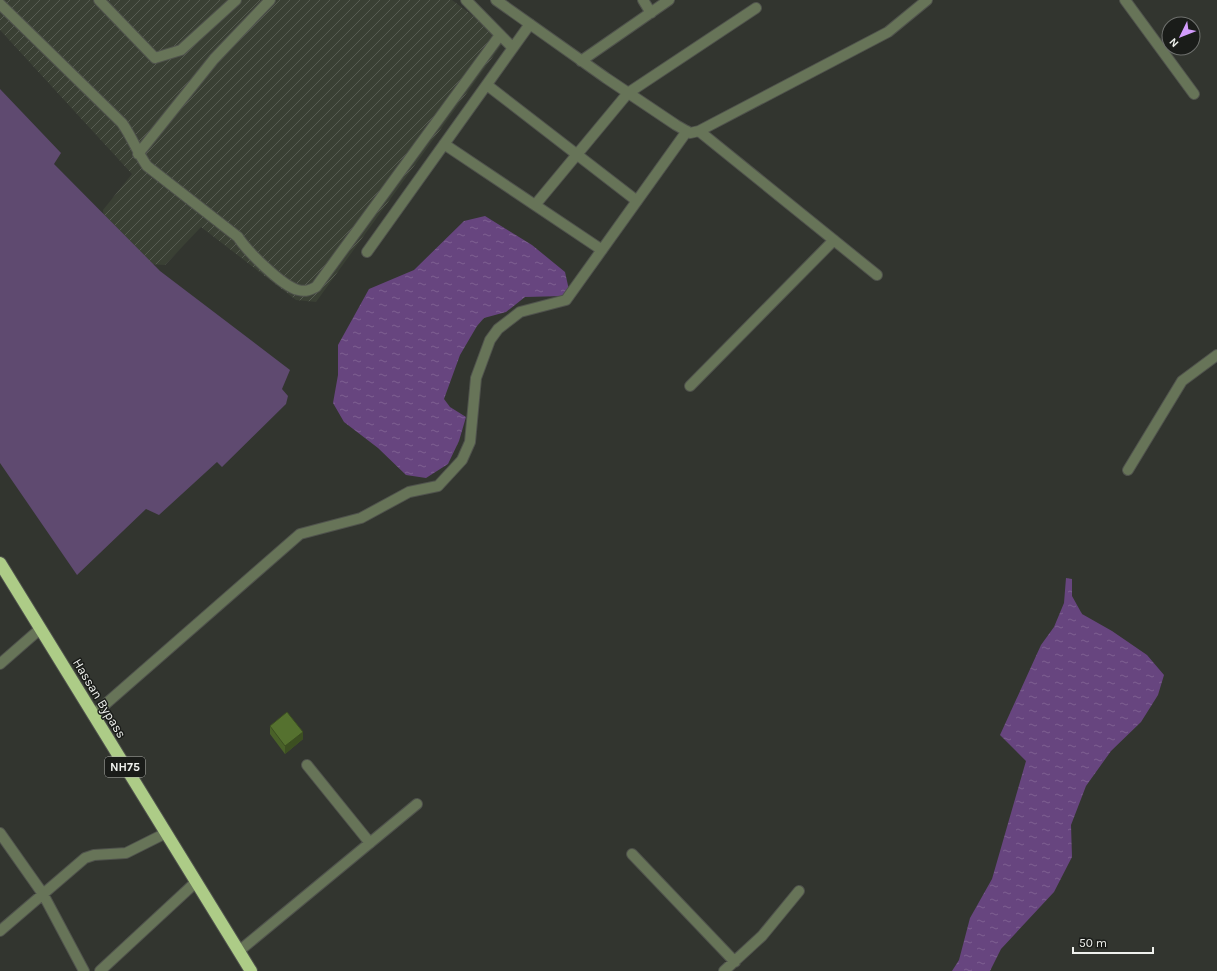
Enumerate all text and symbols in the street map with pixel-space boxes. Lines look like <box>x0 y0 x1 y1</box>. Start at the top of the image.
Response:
north arrow <box>1161 16 1201 56</box>
text: N <box>1167 35 1181 50</box>
street label: Hassan Bypass <box>70 656 129 741</box>
road number: NH75 <box>105 757 145 777</box>
scale bar <box>1073 929 1153 955</box>
text: 50 m <box>1079 936 1107 950</box>

